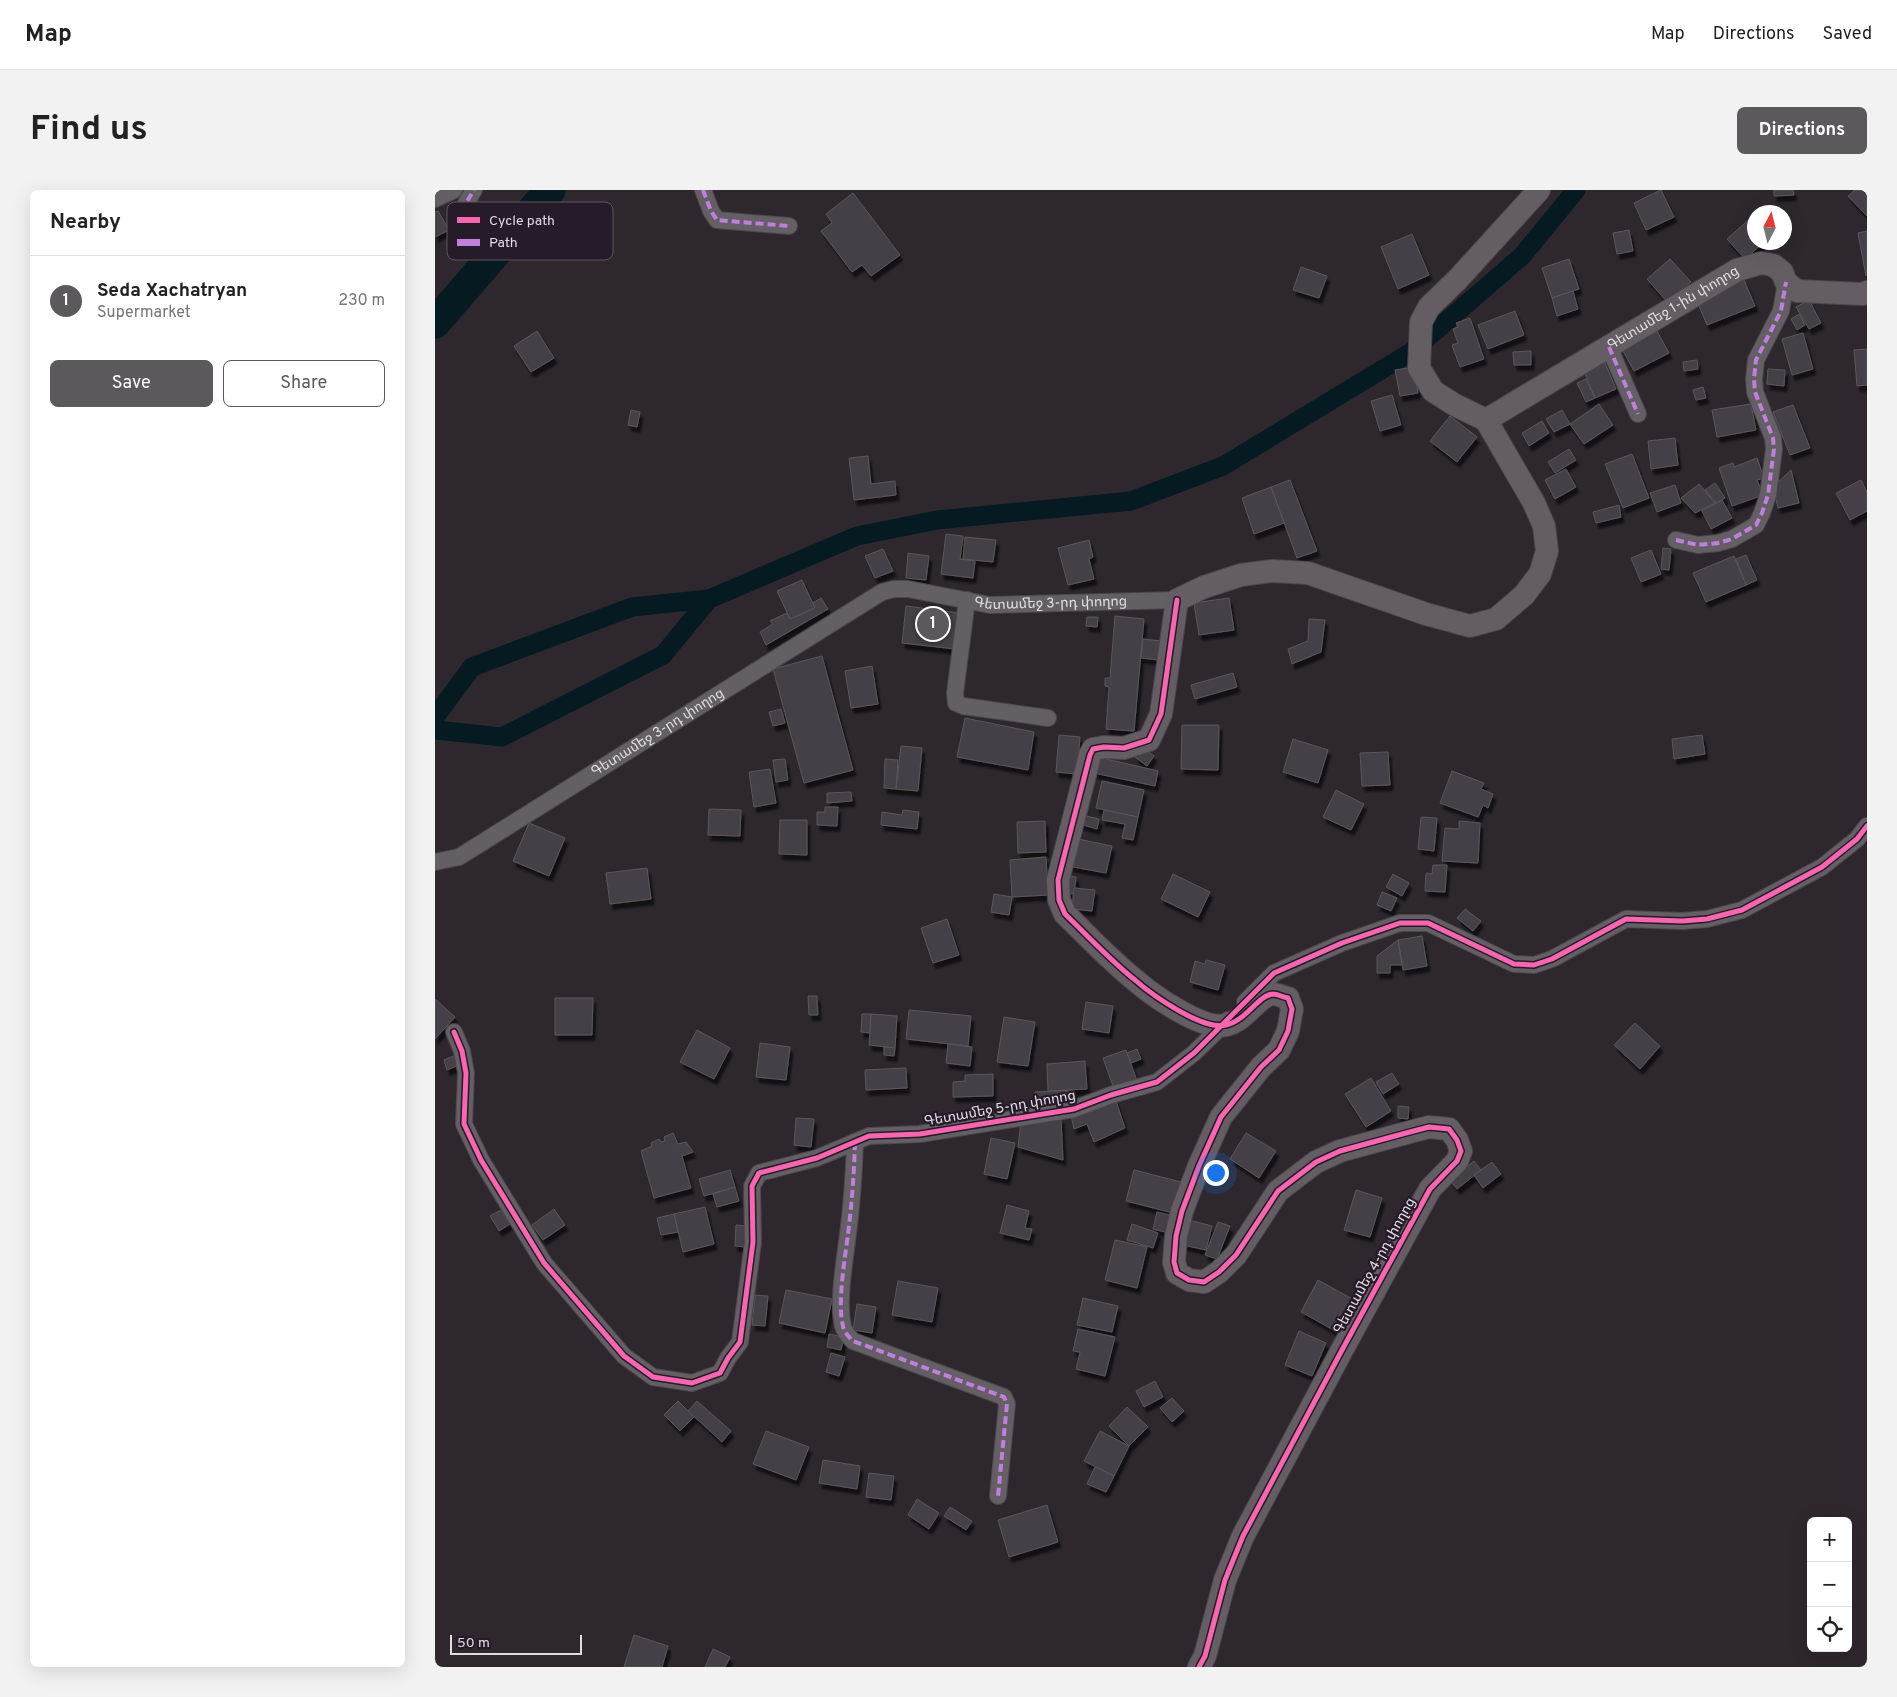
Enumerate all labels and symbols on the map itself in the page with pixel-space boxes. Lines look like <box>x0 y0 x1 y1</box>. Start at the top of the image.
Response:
legend <box>447 202 613 260</box>
north arrow <box>1747 205 1792 250</box>
text: Cycle path <box>489 213 555 230</box>
text: Path <box>489 235 518 252</box>
street label: Գետամեջ 1-ին փողոց <box>1604 262 1742 354</box>
street label: Գետամեջ 3-րդ փողոց <box>972 593 1127 614</box>
pin: 1 <box>917 605 949 643</box>
street label: Գետամեջ 3-րդ փողոց <box>588 685 727 780</box>
street label: Գետամեջ 5-րդ փողոց <box>923 1087 1077 1131</box>
your location <box>1203 1160 1229 1186</box>
street label: Գետամեջ 4-րդ փողոց <box>1330 1195 1420 1337</box>
scale bar <box>450 1632 583 1655</box>

